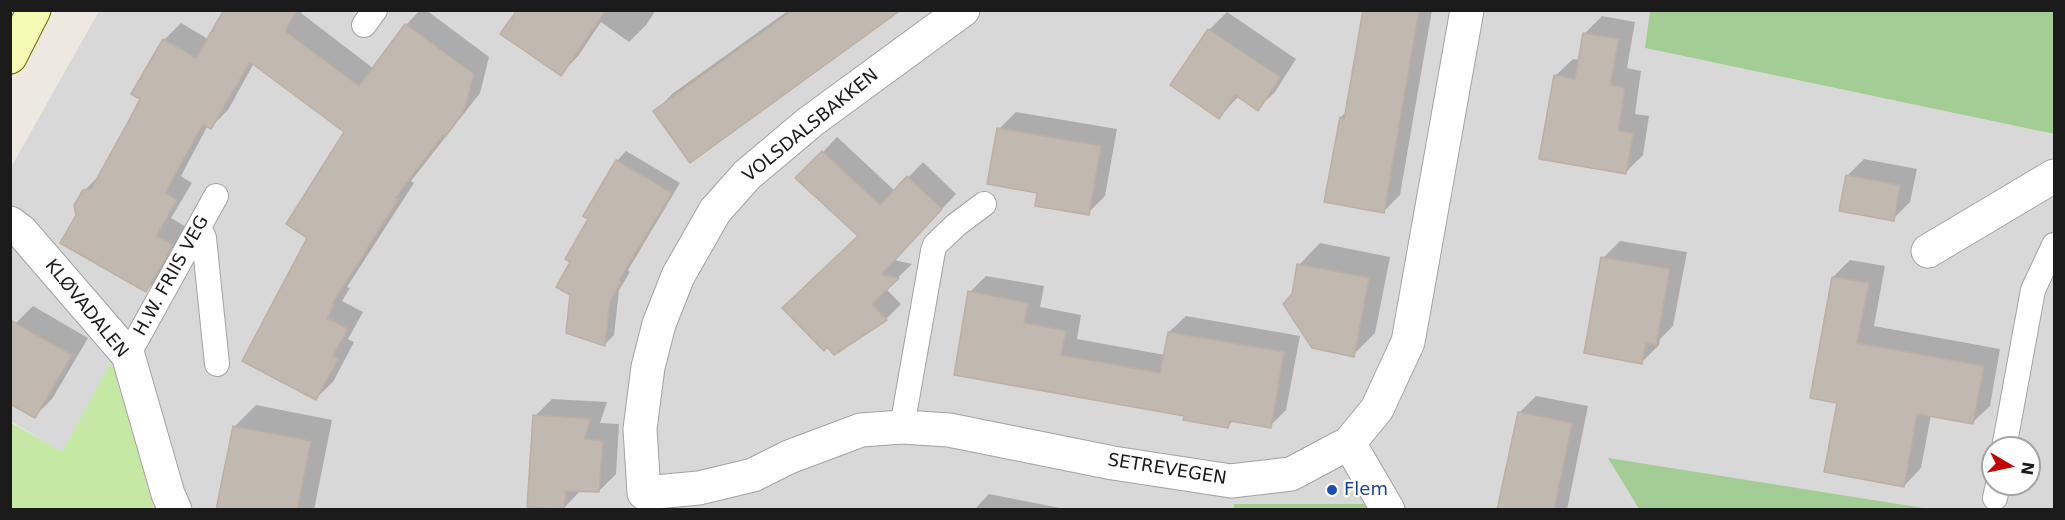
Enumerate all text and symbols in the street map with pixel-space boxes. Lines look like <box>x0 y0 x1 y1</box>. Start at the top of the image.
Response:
street label: VOLSDALSBAKKEN <box>739 65 883 187</box>
street label: H.W. FRIIS VEG <box>130 212 214 340</box>
street label: KLØVADALEN <box>40 255 132 363</box>
north arrow <box>1981 436 2041 496</box>
street label: SETREVEGEN <box>1106 450 1228 490</box>
text: N <box>2017 460 2038 477</box>
place label: Flem <box>1344 479 1388 501</box>
marker: Flem <box>1325 483 1339 497</box>

